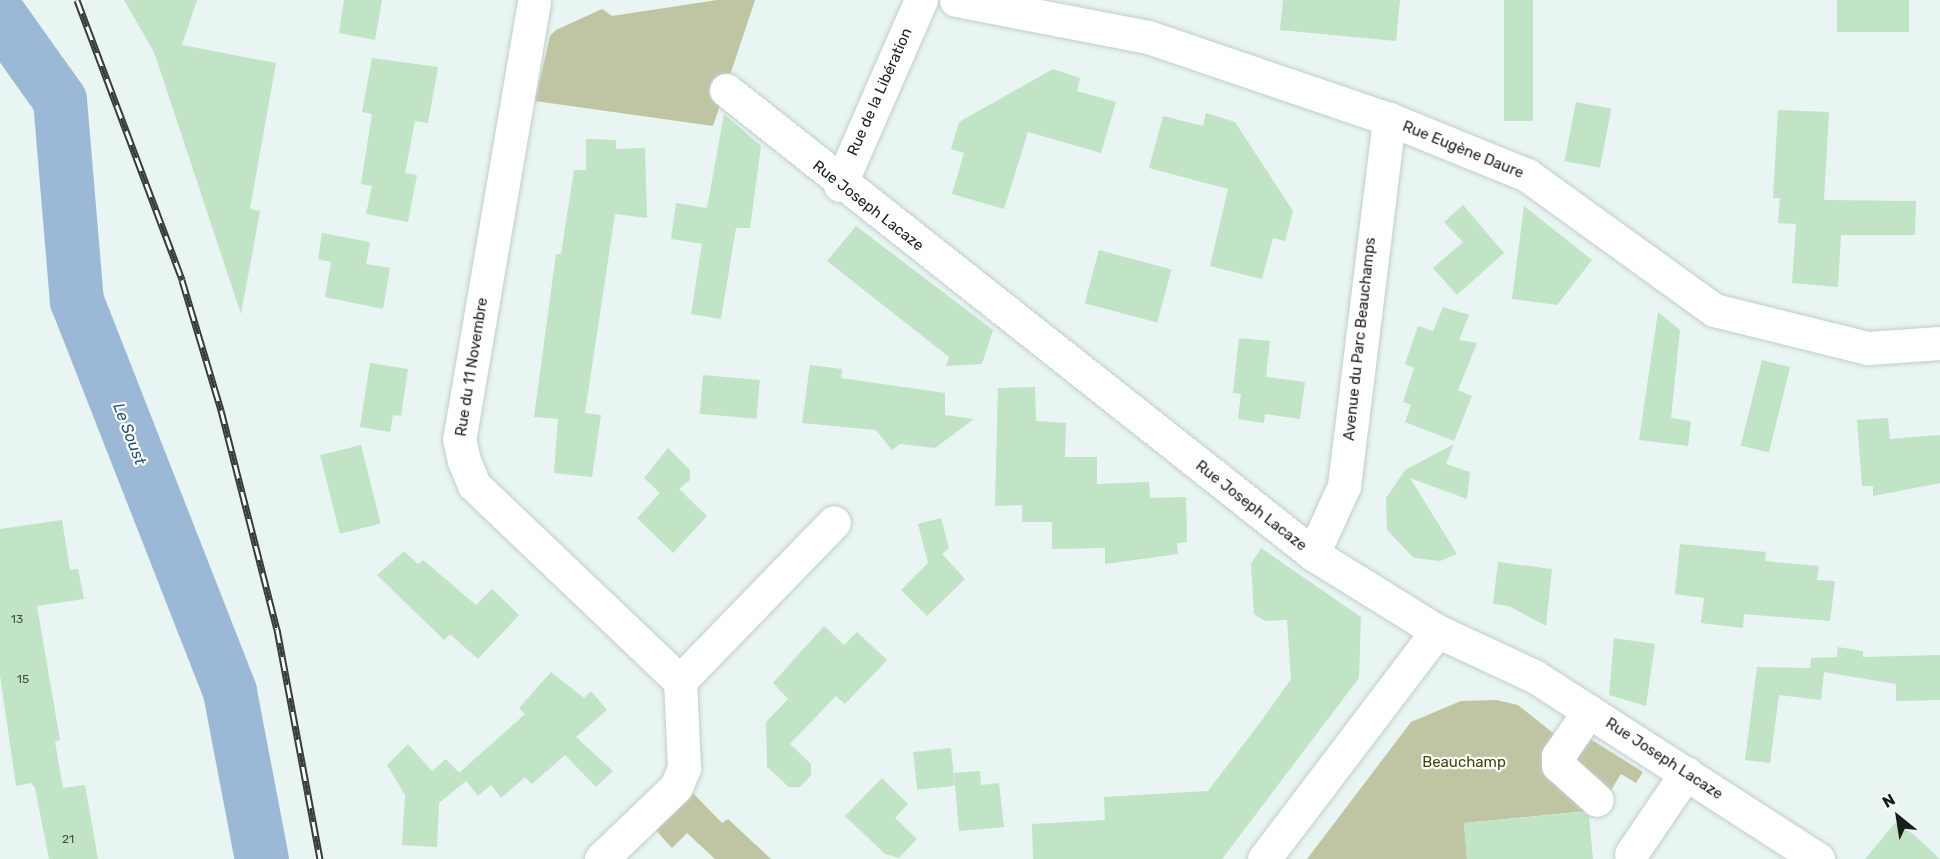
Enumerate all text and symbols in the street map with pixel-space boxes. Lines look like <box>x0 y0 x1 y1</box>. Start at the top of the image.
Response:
street label: Rue de la Libération <box>844 25 916 159</box>
street label: Rue Eugène Daure <box>1400 117 1526 183</box>
street label: Rue Joseph Lacaze <box>809 157 927 255</box>
street label: Avenue du Parc Beauchamps <box>1340 236 1380 442</box>
street label: Rue du 11 Novembre <box>452 296 492 438</box>
water label: Le Soust <box>108 400 150 468</box>
street label: Rue Joseph Lacaze <box>1192 457 1310 555</box>
house number: 13 <box>11 613 23 627</box>
house number: 15 <box>17 673 29 687</box>
street label: Rue Joseph Lacaze <box>1602 714 1726 804</box>
park label: Beauchamp <box>1422 754 1506 772</box>
north arrow <box>1868 787 1928 847</box>
text: N <box>1879 790 1898 812</box>
house number: 21 <box>62 833 74 847</box>

